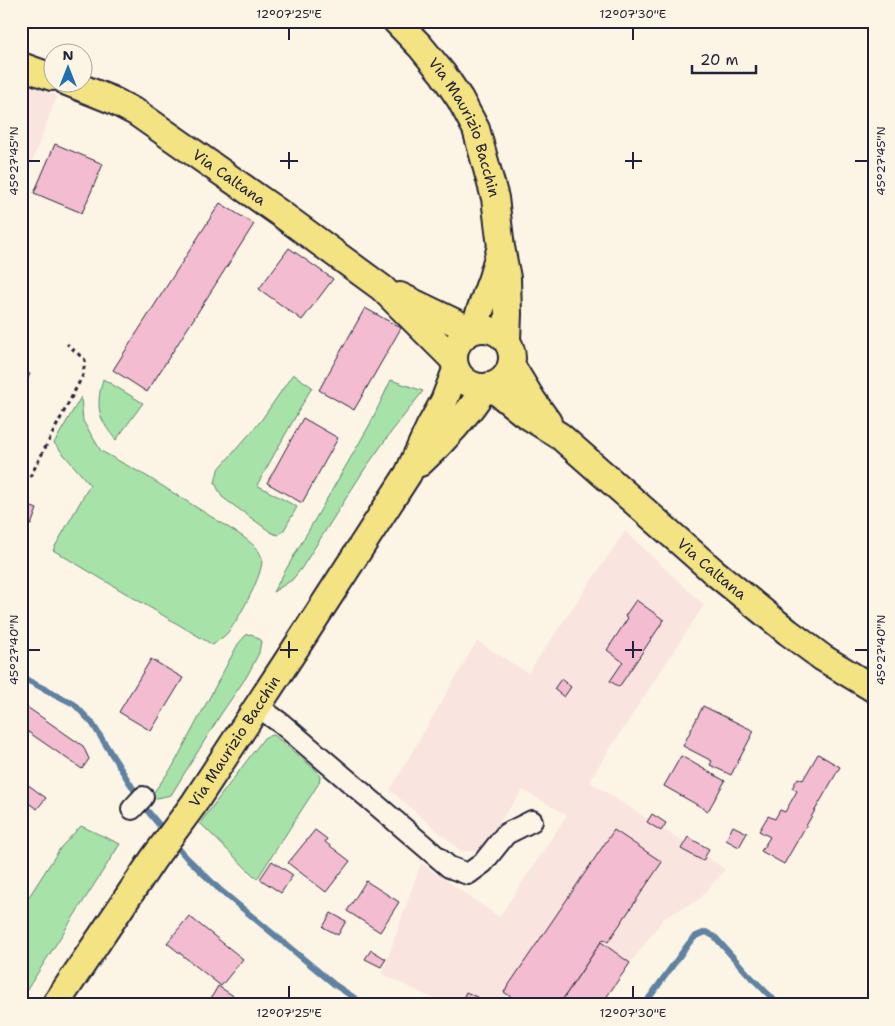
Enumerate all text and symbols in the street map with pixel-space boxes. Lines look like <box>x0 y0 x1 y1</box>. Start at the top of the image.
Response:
text: 12°07'25"E <box>256 6 322 22</box>
text: 12°07'30"E <box>600 6 666 22</box>
north arrow <box>42 42 92 92</box>
scale bar <box>692 42 756 74</box>
text: N <box>62 46 74 64</box>
text: 20 m <box>700 50 739 70</box>
street label: Via Maurizio Bacchin <box>424 53 504 199</box>
text: 45°27'45"N <box>6 126 22 196</box>
text: 45°27'45"N <box>873 126 889 196</box>
street label: Via Caltana <box>188 145 270 211</box>
street label: Via Caltana <box>673 534 751 605</box>
text: 45°27'40"N <box>6 615 22 685</box>
text: 45°27'40"N <box>873 615 889 685</box>
street label: Via Maurizio Bacchin <box>184 672 285 811</box>
text: 12°07'25"E <box>256 1005 322 1021</box>
text: 12°07'30"E <box>600 1005 666 1021</box>

